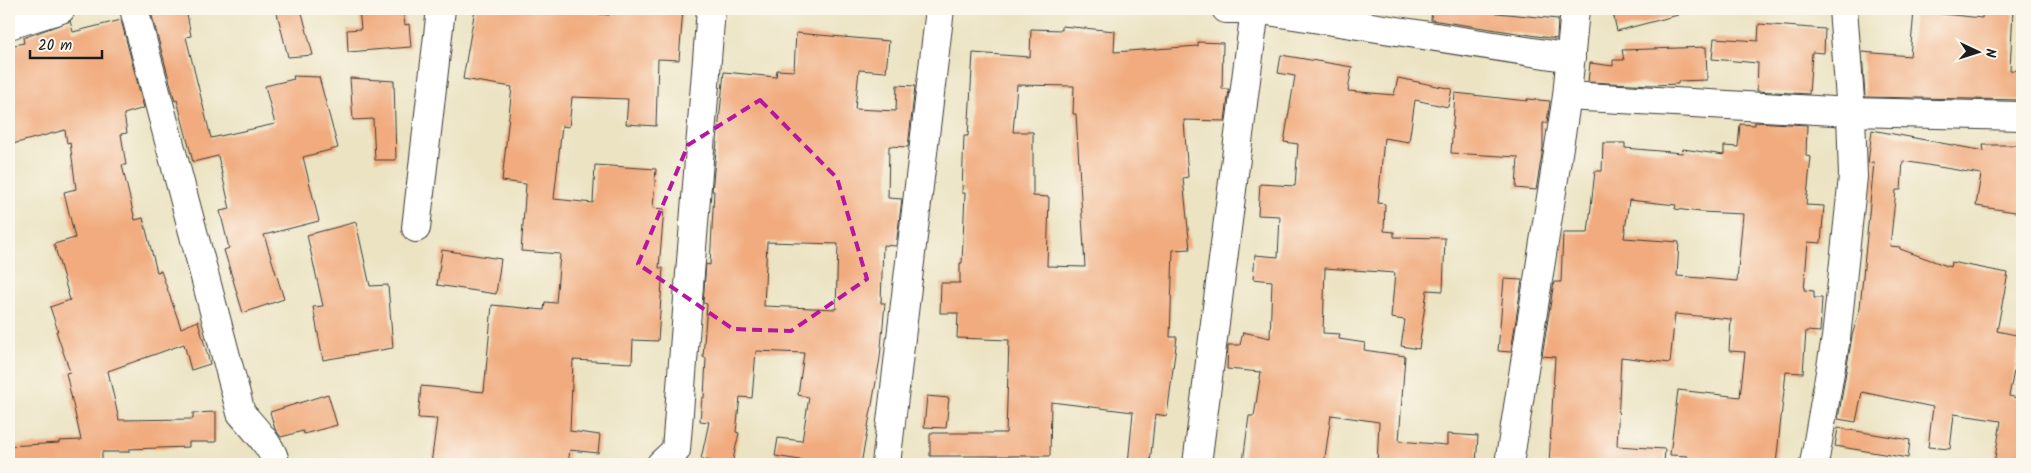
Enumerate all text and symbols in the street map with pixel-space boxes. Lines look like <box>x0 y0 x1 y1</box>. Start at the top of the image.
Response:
scale bar <box>30 28 102 60</box>
north arrow <box>1954 28 2004 78</box>
text: 20 m <box>38 34 72 58</box>
text: N <box>1979 48 2001 58</box>

